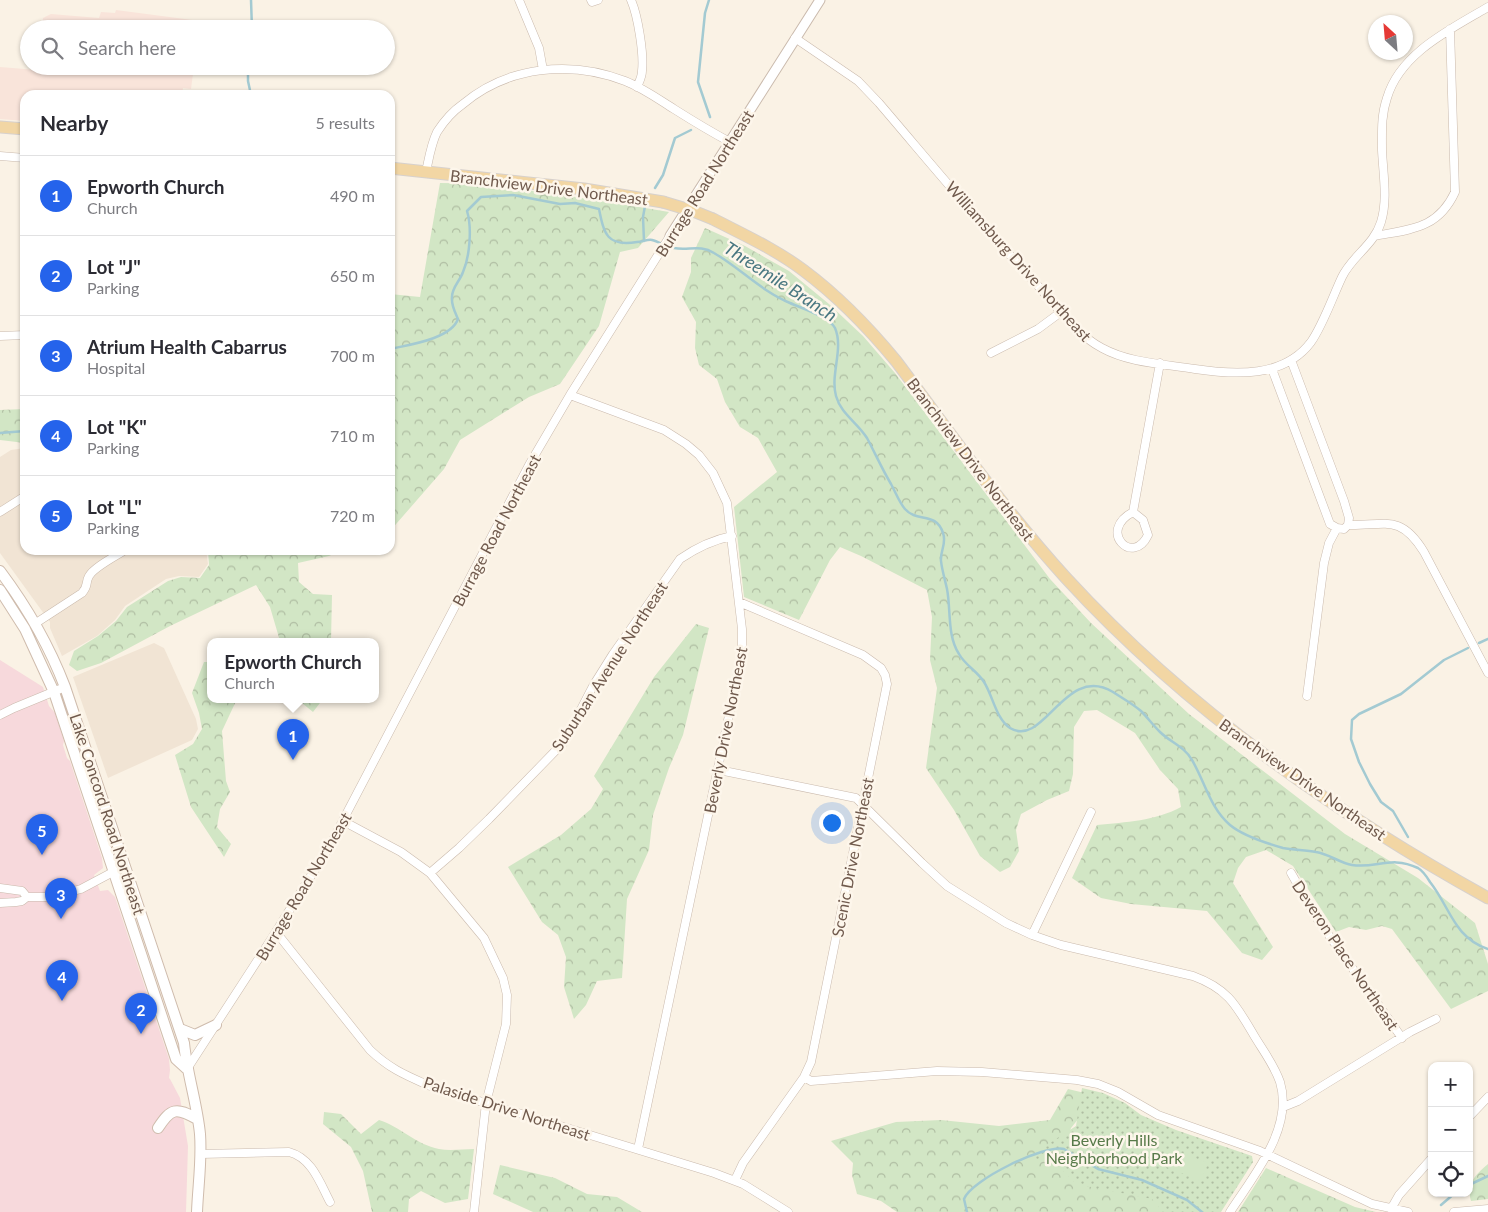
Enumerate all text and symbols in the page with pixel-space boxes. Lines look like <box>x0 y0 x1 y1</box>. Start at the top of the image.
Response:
north arrow <box>1368 15 1413 60</box>
search box <box>20 20 395 75</box>
icon: search <box>38 34 66 62</box>
text: Search here <box>78 36 176 59</box>
street label: Burrage Road Northeast <box>651 106 757 260</box>
text: Nearby <box>40 110 108 135</box>
text: 5 results <box>315 113 375 132</box>
street label: Branchview Drive Northeast <box>449 165 649 209</box>
text: Epworth Church <box>87 175 225 198</box>
street label: Williamsburg Drive Northeast <box>942 177 1096 345</box>
text: 1 <box>51 186 61 205</box>
text: 490 m <box>330 186 375 205</box>
text: Church <box>87 198 138 217</box>
water label: Threemile Branch <box>720 236 842 326</box>
text: Lot "J" <box>87 255 141 278</box>
text: 2 <box>51 266 61 285</box>
text: 650 m <box>330 266 375 285</box>
text: Parking <box>87 278 139 297</box>
text: Atrium Health Cabarrus <box>87 335 287 358</box>
text: 3 <box>51 346 61 365</box>
text: 700 m <box>330 346 375 365</box>
text: Hospital <box>87 358 145 377</box>
street label: Branchview Drive Northeast <box>904 374 1039 544</box>
text: Lot "K" <box>87 415 147 438</box>
text: 4 <box>51 426 61 445</box>
text: 710 m <box>330 426 375 445</box>
text: Parking <box>87 438 139 457</box>
street label: Burrage Road Northeast <box>448 450 544 609</box>
text: Lot "L" <box>87 495 142 518</box>
text: 5 <box>51 506 61 525</box>
text: 720 m <box>330 506 375 525</box>
text: Parking <box>87 518 139 537</box>
street label: Suburban Avenue Northeast <box>547 577 671 754</box>
popup <box>207 638 379 703</box>
street label: Beverly Drive Northeast <box>700 645 751 815</box>
text: Epworth Church <box>224 650 362 673</box>
text: Church <box>224 673 275 692</box>
street label: Lake Concord Road Northeast <box>66 711 150 917</box>
street label: Branchview Drive Northeast <box>1216 714 1390 844</box>
pin: 1 <box>277 719 309 760</box>
street label: Scenic Drive Northeast <box>827 775 877 938</box>
street label: Burrage Road Northeast <box>251 808 355 964</box>
your location <box>819 810 845 836</box>
pin: 5 <box>26 814 58 855</box>
street label: Deveron Place Northeast <box>1289 877 1403 1034</box>
pin: 3 <box>45 878 77 919</box>
pin: 4 <box>46 960 78 1001</box>
pin: 2 <box>125 993 157 1034</box>
map controls <box>1428 1062 1473 1197</box>
button: + <box>1428 1062 1473 1107</box>
street label: Palaside Drive Northeast <box>421 1072 593 1144</box>
button: − <box>1428 1107 1473 1152</box>
park label: Beverly Hills Neighborhood Park <box>1046 1130 1183 1167</box>
button: locate <box>1428 1152 1473 1197</box>

